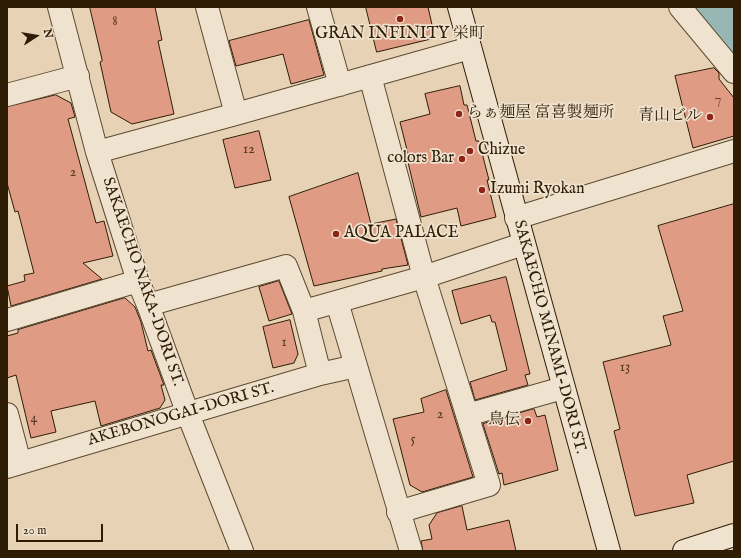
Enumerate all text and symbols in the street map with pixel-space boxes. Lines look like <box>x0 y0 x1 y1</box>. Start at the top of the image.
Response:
house number: 8 <box>112 14 118 30</box>
marker: GRAN INFINITY 栄町 <box>395 14 405 24</box>
north arrow <box>16 16 56 56</box>
place label: GRAN INFINITY 栄町 <box>315 25 485 45</box>
text: N <box>40 27 56 40</box>
house number: 7 <box>715 92 721 108</box>
place label: らぁ麺屋 富喜製麺所 <box>467 104 614 124</box>
place label: 青山ビル <box>638 107 702 127</box>
marker: らぁ麺屋 富喜製麺所 <box>454 109 464 119</box>
marker: 青山ビル <box>705 112 715 122</box>
place label: Chizue <box>478 141 525 161</box>
house number: 12 <box>243 142 255 158</box>
marker: Chizue <box>465 146 475 156</box>
place label: colors Bar <box>387 149 454 169</box>
marker: colors Bar <box>457 154 467 164</box>
house number: 2 <box>70 165 76 181</box>
street label: SAKAECHO NAKA-DORI ST. <box>97 175 187 389</box>
place label: Izumi Ryokan <box>490 180 584 200</box>
marker: Izumi Ryokan <box>477 185 487 195</box>
street label: SAKAECHO MINAMI-DORI ST. <box>509 218 589 456</box>
place label: AQUA PALACE <box>344 224 459 244</box>
marker: AQUA PALACE <box>331 229 341 239</box>
house number: 1 <box>281 335 287 351</box>
house number: 13 <box>620 360 630 376</box>
street label: AKEBONOGAI-DORI ST. <box>86 379 276 451</box>
house number: 2 <box>437 407 443 423</box>
house number: 4 <box>31 411 37 427</box>
place label: 鳥伝 <box>488 411 520 431</box>
marker: 鳥伝 <box>523 416 533 426</box>
house number: 5 <box>410 432 416 448</box>
scale bar <box>18 516 105 542</box>
text: 20 m <box>23 523 46 538</box>

